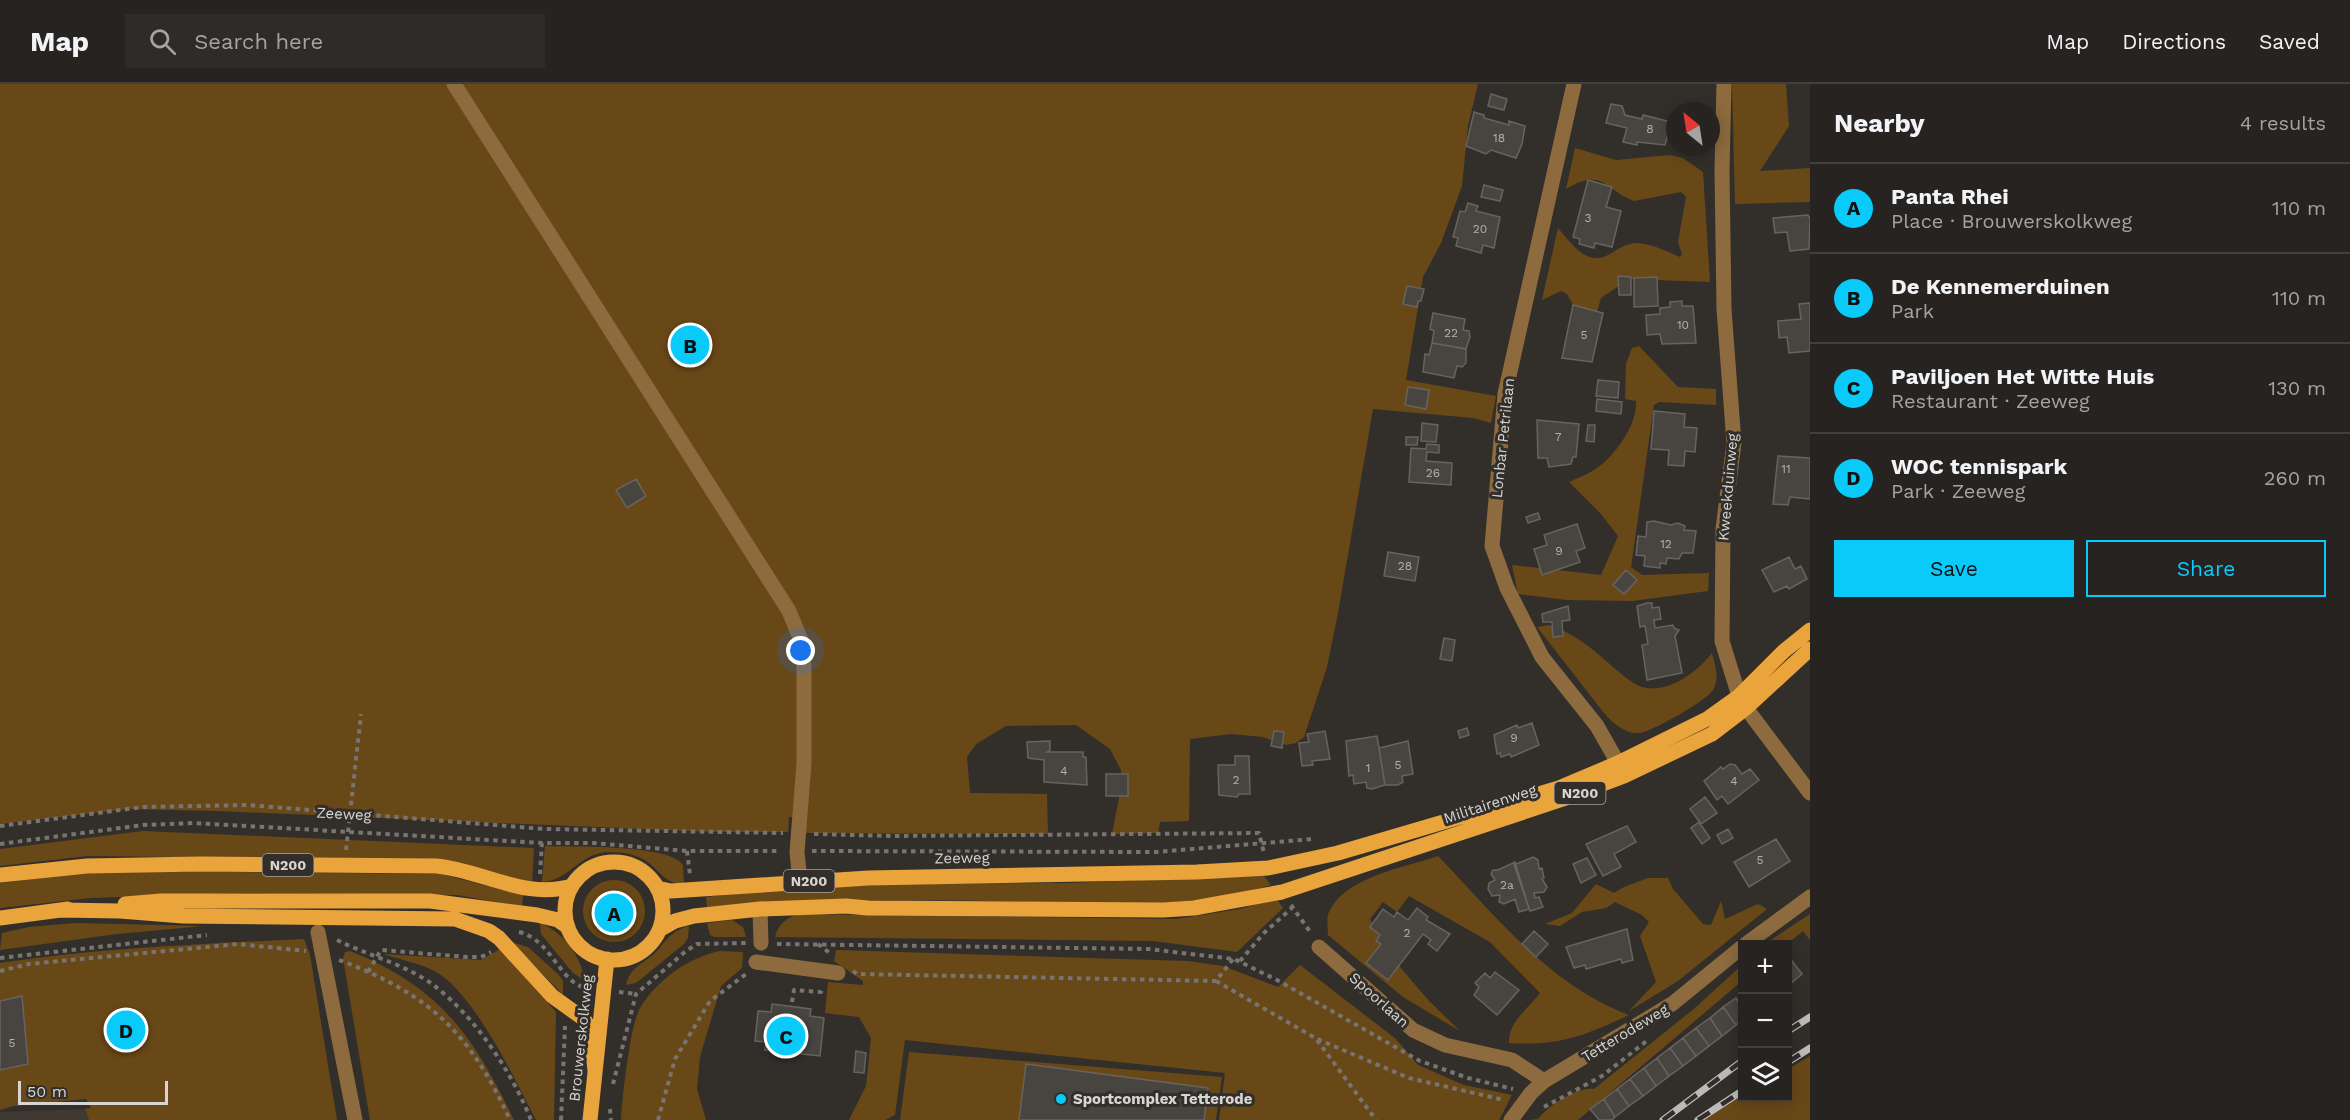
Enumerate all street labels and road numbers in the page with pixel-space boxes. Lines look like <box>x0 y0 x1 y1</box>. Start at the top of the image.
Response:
street label: Lonbar Petrilaan <box>1488 377 1518 499</box>
street label: Kweekduinweg <box>1714 432 1742 542</box>
street label: Militairenweg <box>1441 780 1539 828</box>
road number: N200 <box>1554 782 1606 804</box>
street label: Zeeweg <box>316 804 372 824</box>
street label: Zeeweg <box>934 849 990 867</box>
road number: N200 <box>262 854 314 876</box>
road number: N200 <box>784 870 834 892</box>
street label: Spoorlaan <box>1346 969 1412 1031</box>
street label: Brouwerskolkweg <box>565 973 597 1103</box>
street label: Tetterodeweg <box>1578 1000 1672 1066</box>

